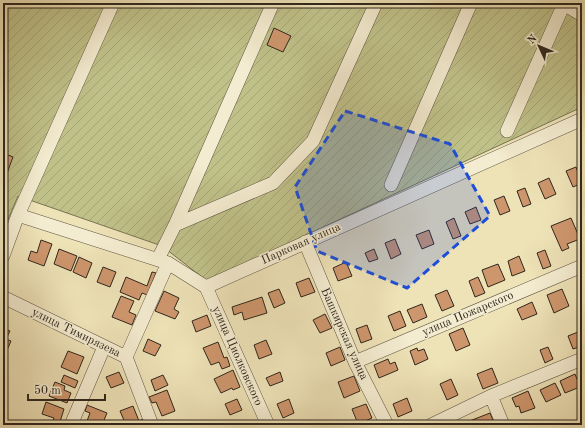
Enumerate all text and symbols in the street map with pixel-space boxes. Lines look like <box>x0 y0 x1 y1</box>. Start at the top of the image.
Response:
north arrow <box>519 26 559 66</box>
text: N <box>526 33 540 47</box>
street label: Парковая улица <box>259 221 343 267</box>
street label: Башкирская улица <box>318 286 370 382</box>
street label: улица Пожарского <box>421 289 515 339</box>
street label: улица Циолковского <box>210 304 264 408</box>
street label: улица Тимирязева <box>30 306 122 360</box>
scale bar <box>28 376 105 402</box>
text: 50 m <box>34 384 61 397</box>

